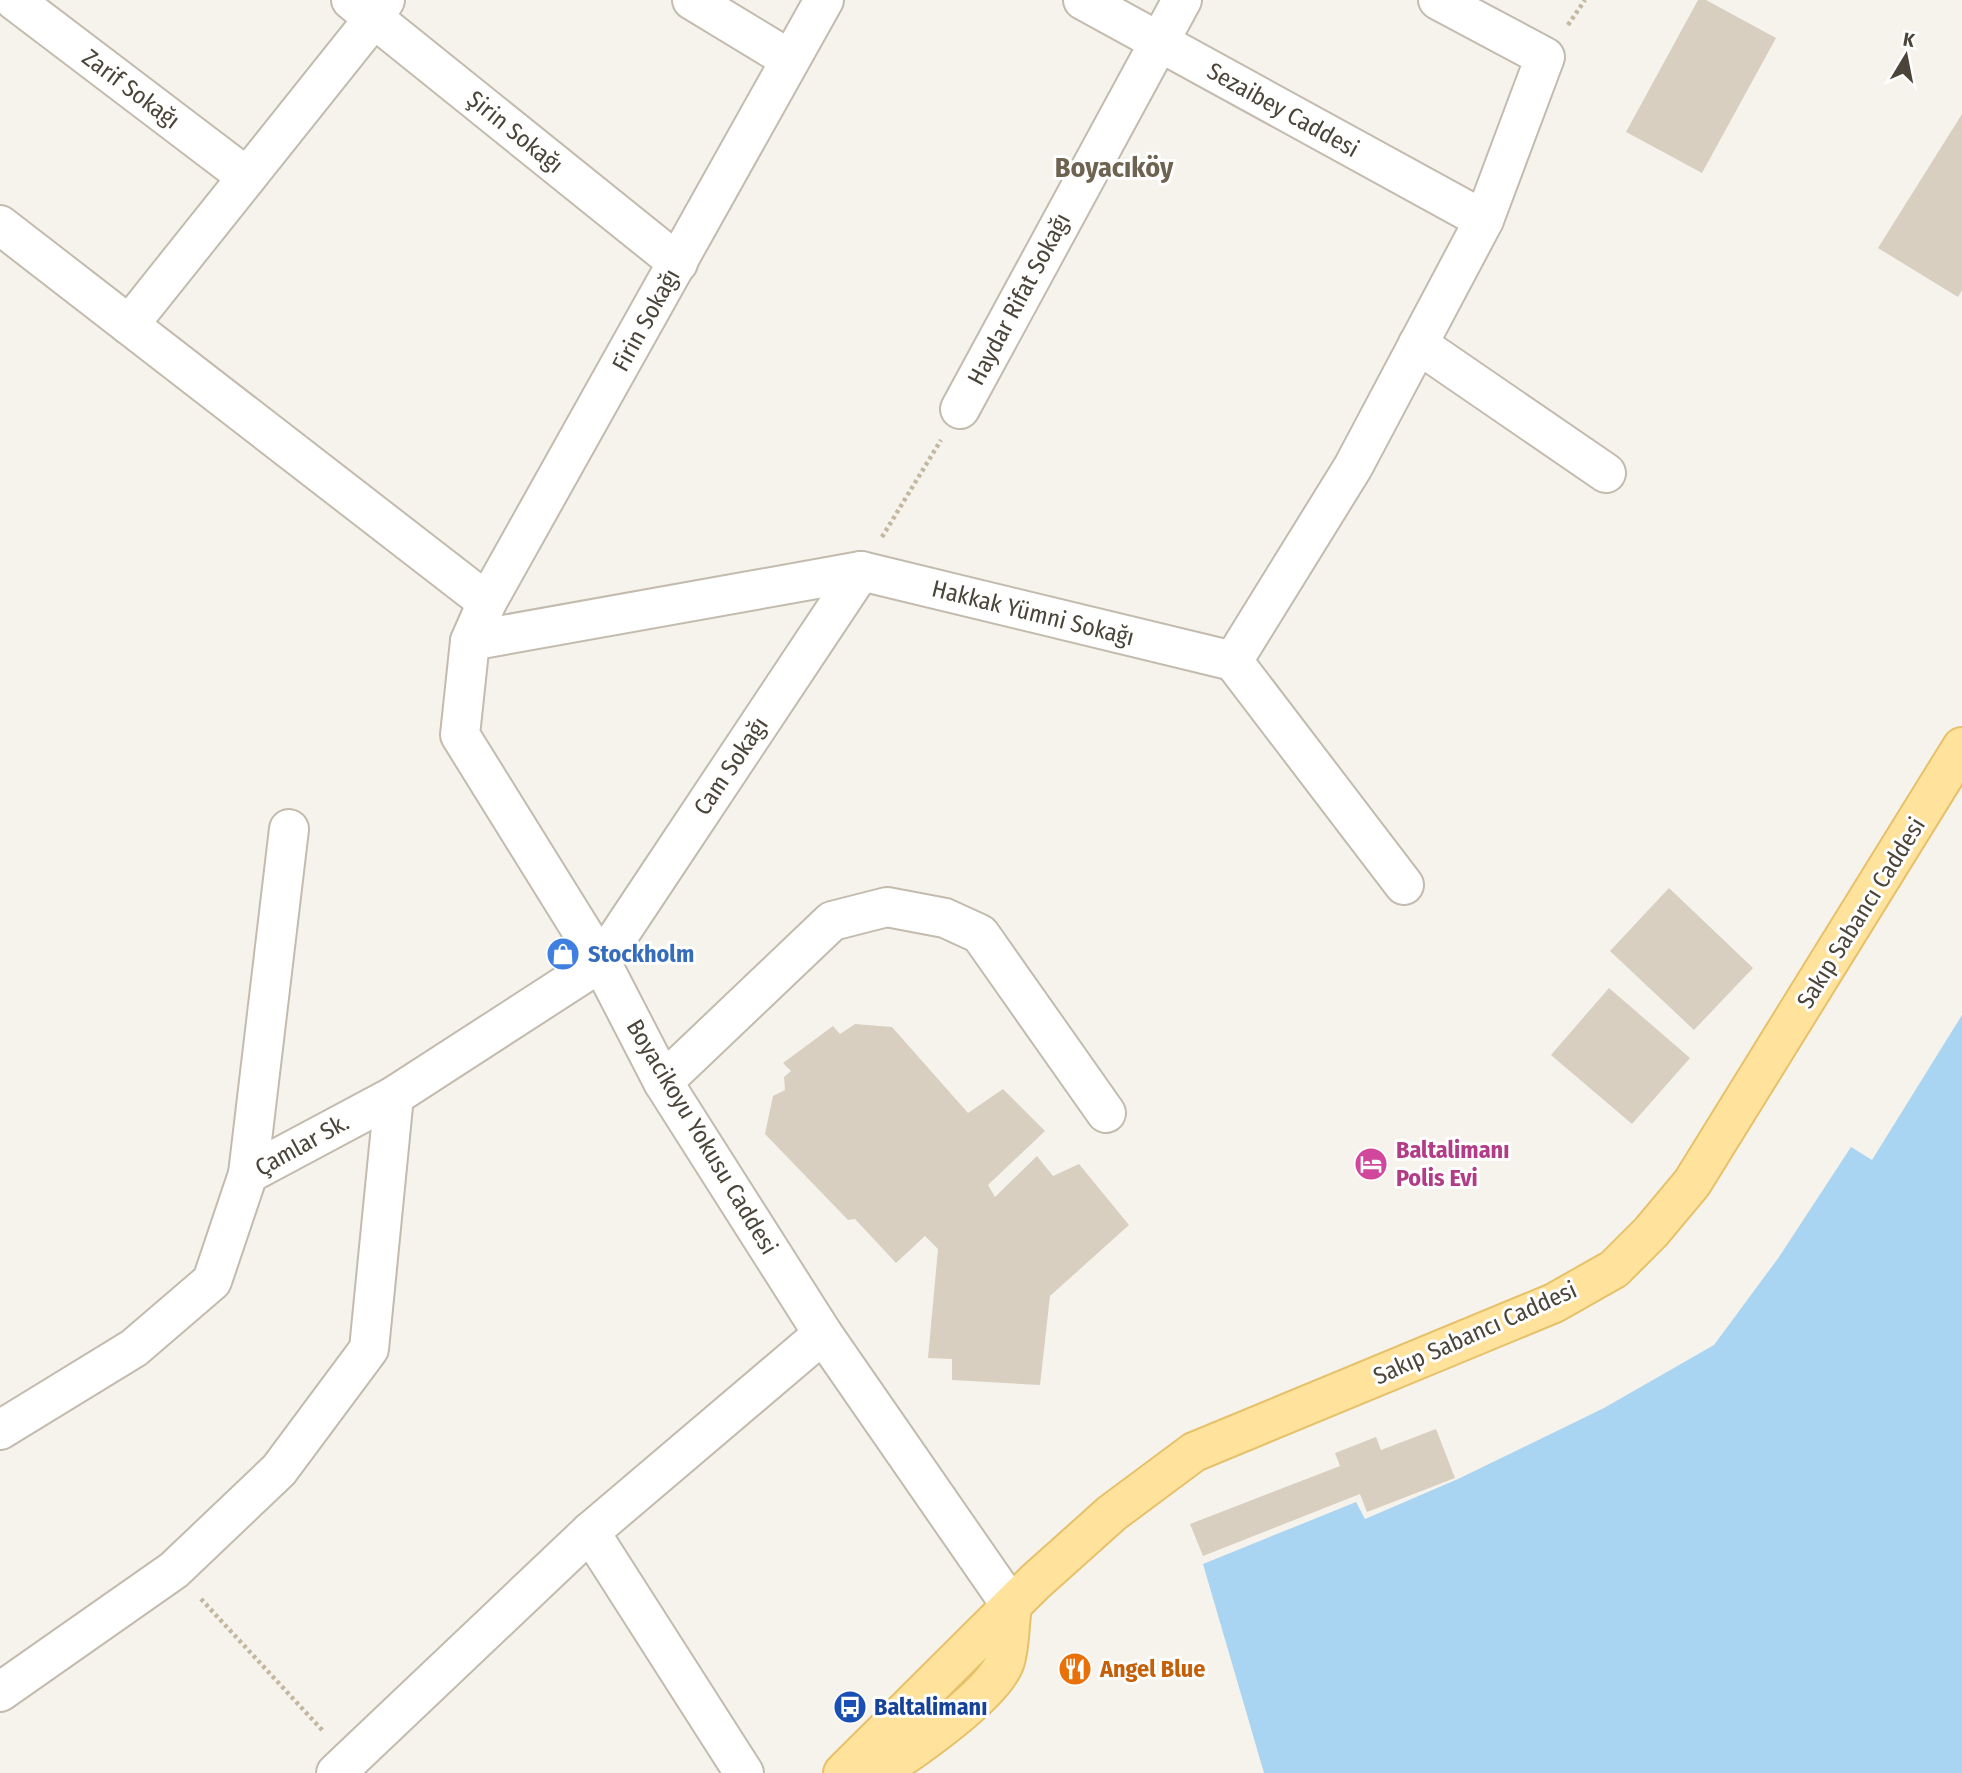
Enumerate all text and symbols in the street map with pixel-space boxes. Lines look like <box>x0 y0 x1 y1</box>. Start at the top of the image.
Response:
north arrow <box>1871 21 1941 91</box>
text: K <box>1901 27 1917 52</box>
street label: Zarif Sokağı <box>77 43 185 135</box>
street label: Sezaibey Caddesi <box>1202 57 1364 163</box>
street label: Şirin Sokağı <box>462 85 568 179</box>
district label: Boyacıköy <box>1055 151 1174 184</box>
street label: Haydar Rifat Sokağı <box>962 208 1076 390</box>
street label: Firin Sokağı <box>606 264 686 376</box>
street label: Hakkak Yümni Sokağı <box>929 574 1137 652</box>
street label: Cam Sokağı <box>688 712 774 820</box>
street label: Sakıp Sabancı Caddesi <box>1791 813 1931 1013</box>
shop icon: Stockholm <box>544 935 582 973</box>
place label: Stockholm <box>588 940 694 968</box>
street label: Boyacikoyu Yokusu Caddesi <box>621 1014 783 1260</box>
street label: Çamlar Sk. <box>250 1108 354 1182</box>
place label: Baltalimanı Polis Evi <box>1396 1136 1509 1192</box>
hotel icon: Baltalimanı Polis Evi <box>1352 1145 1390 1183</box>
street label: Sakıp Sabancı Caddesi <box>1369 1276 1581 1390</box>
restaurant icon: Angel Blue <box>1056 1650 1094 1688</box>
place label: Angel Blue <box>1099 1655 1205 1683</box>
bus stop icon: Baltalimanı <box>831 1688 869 1726</box>
place label: Baltalimanı <box>874 1693 987 1721</box>

